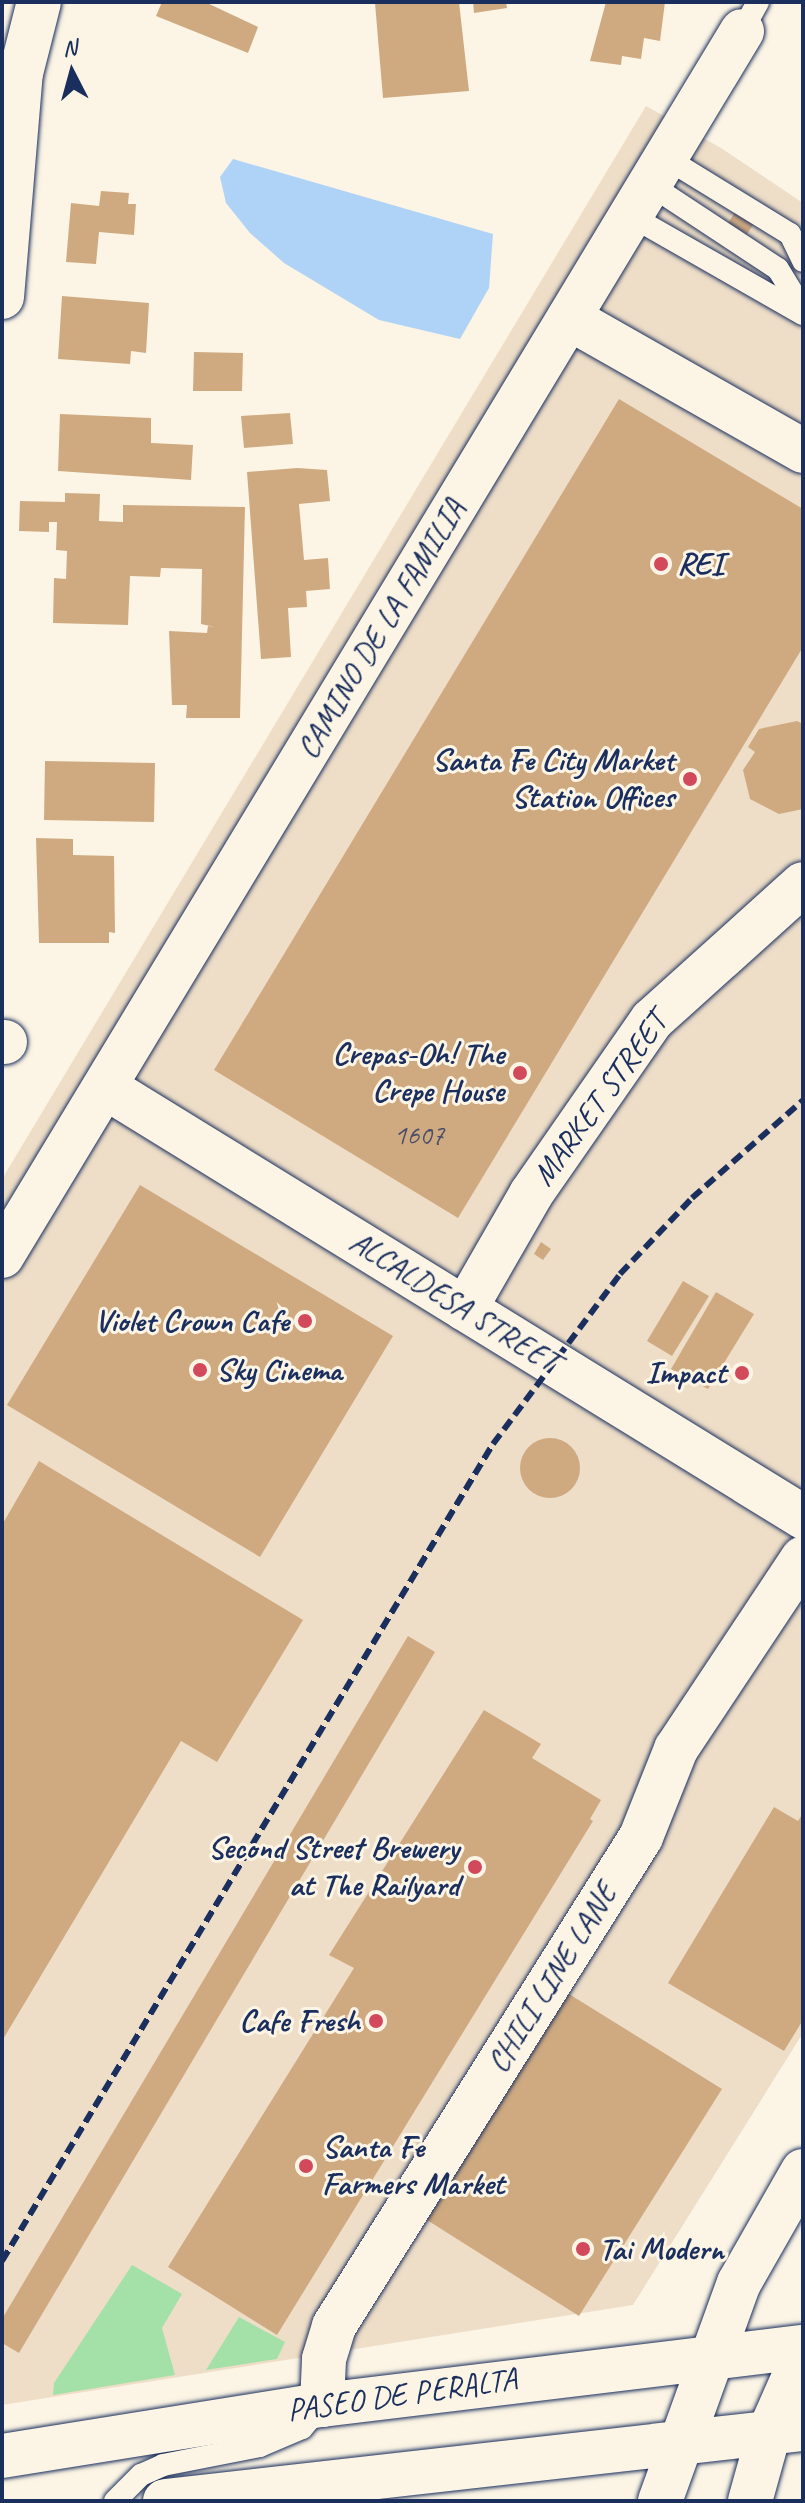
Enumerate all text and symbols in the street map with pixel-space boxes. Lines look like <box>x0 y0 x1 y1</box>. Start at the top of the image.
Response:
north arrow <box>32 32 112 112</box>
text: N <box>61 33 78 63</box>
street label: CAMINO DE LA FAMILIA <box>288 492 474 766</box>
place label: REI <box>677 545 724 583</box>
marker: REI <box>652 555 670 573</box>
place label: Santa Fe City Market Station Offices <box>432 742 674 817</box>
marker: Santa Fe City Market Station Offices <box>681 770 699 788</box>
street label: MARKET STREET <box>524 1005 676 1193</box>
place label: Crepas-Oh! The Crepe House <box>332 1036 504 1111</box>
marker: Crepas-Oh! The Crepe House <box>511 1064 529 1082</box>
house number: 1607 <box>394 1118 444 1152</box>
street label: ALCALDESA STREET <box>343 1222 565 1382</box>
place label: Violet Crown Cafe <box>94 1302 289 1340</box>
marker: Violet Crown Cafe <box>296 1312 314 1330</box>
place label: Sky Cinema <box>216 1351 343 1389</box>
place label: Impact <box>646 1354 726 1392</box>
marker: Sky Cinema <box>191 1361 209 1379</box>
marker: Impact <box>733 1364 751 1382</box>
place label: Second Street Brewery at The Railyard <box>208 1830 459 1905</box>
marker: Second Street Brewery at The Railyard <box>466 1858 484 1876</box>
street label: CHILI LINE LANE <box>479 1877 625 2079</box>
place label: Cafe Fresh <box>240 2002 360 2040</box>
marker: Cafe Fresh <box>367 2012 385 2030</box>
place label: Santa Fe Farmers Market <box>322 2129 505 2204</box>
marker: Santa Fe Farmers Market <box>297 2157 315 2175</box>
place label: Tai Modern <box>599 2230 724 2268</box>
marker: Tai Modern <box>574 2240 592 2258</box>
street label: PASEO DE PERALTA <box>284 2360 520 2430</box>

